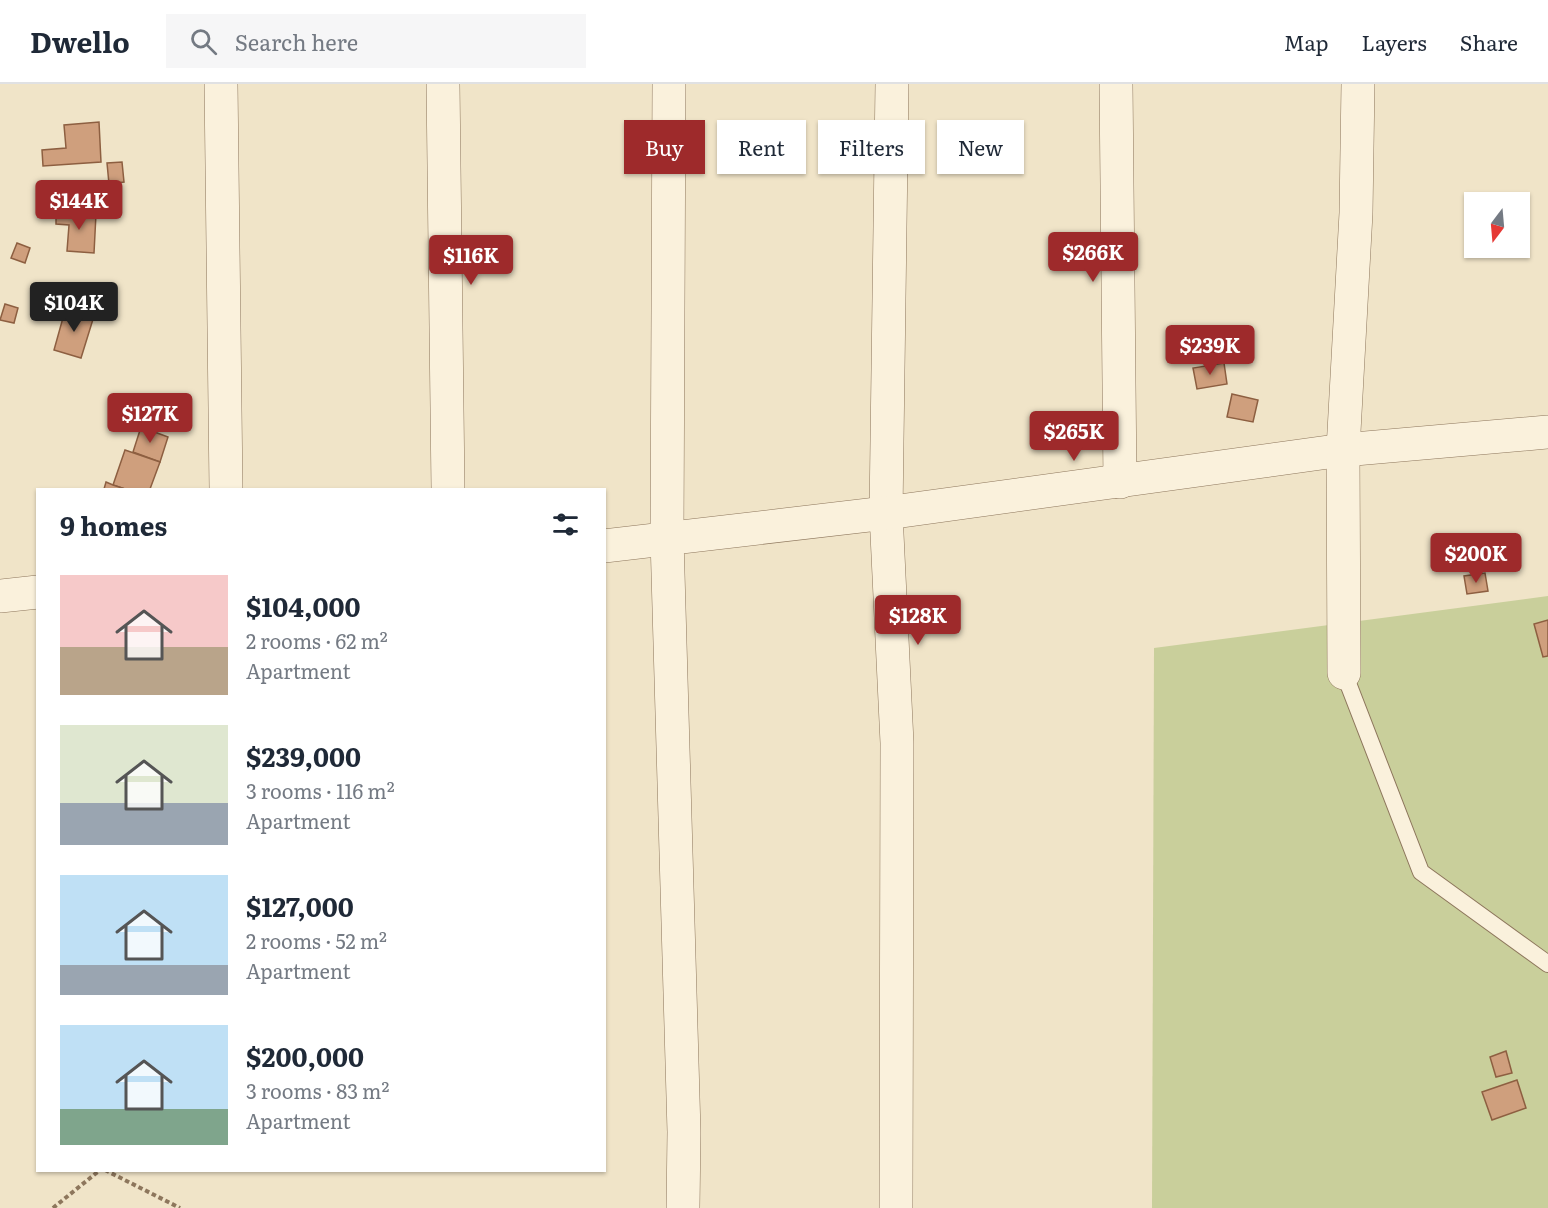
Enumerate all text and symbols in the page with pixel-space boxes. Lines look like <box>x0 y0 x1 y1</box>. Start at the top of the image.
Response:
search box <box>166 14 586 68</box>
text: Dwello <box>30 20 130 62</box>
icon: search <box>187 25 220 58</box>
text: Search here <box>235 25 358 58</box>
text: Map <box>1284 26 1329 57</box>
text: Layers <box>1362 26 1427 57</box>
text: Share <box>1460 26 1518 57</box>
chip: Buy <box>624 120 705 174</box>
chip: Rent <box>717 120 806 174</box>
chip: Filters <box>818 120 925 174</box>
chip: New <box>937 120 1024 174</box>
pin: $144K <box>37 180 121 231</box>
text: $144K <box>49 184 109 214</box>
north arrow <box>1464 192 1530 258</box>
map controls <box>1464 192 1530 258</box>
pin: $266K <box>1051 232 1135 283</box>
pin: $116K <box>429 235 513 286</box>
text: $266K <box>1062 236 1124 266</box>
text: $116K <box>443 239 499 269</box>
pin: $104K <box>32 282 116 333</box>
text: $104K <box>44 286 104 316</box>
pin: $239K <box>1168 325 1252 376</box>
text: $239K <box>1180 329 1240 359</box>
pin: $127K <box>108 393 192 444</box>
text: $127K <box>121 397 179 427</box>
pin: $265K <box>1032 411 1116 462</box>
text: $265K <box>1044 415 1104 445</box>
text: 9 homes <box>60 505 167 544</box>
icon: filters <box>549 508 582 541</box>
pin: $200K <box>1434 533 1518 584</box>
text: $200K <box>1445 537 1507 567</box>
text: $104,000 <box>246 586 360 625</box>
pin: $128K <box>876 595 960 646</box>
icon: home <box>108 599 180 671</box>
text: $128K <box>889 599 947 629</box>
text: 2 rooms · 62 m² <box>246 625 388 655</box>
text: Apartment <box>246 655 351 685</box>
text: $239,000 <box>246 736 361 775</box>
icon: home <box>108 749 180 821</box>
text: 3 rooms · 116 m² <box>246 775 395 805</box>
text: Apartment <box>246 805 351 835</box>
text: $127,000 <box>246 886 354 925</box>
icon: home <box>108 899 180 971</box>
text: 2 rooms · 52 m² <box>246 925 387 955</box>
text: Apartment <box>246 955 351 985</box>
text: $200,000 <box>246 1036 364 1075</box>
icon: home <box>108 1049 180 1121</box>
text: 3 rooms · 83 m² <box>246 1075 389 1105</box>
text: Apartment <box>246 1105 351 1135</box>

